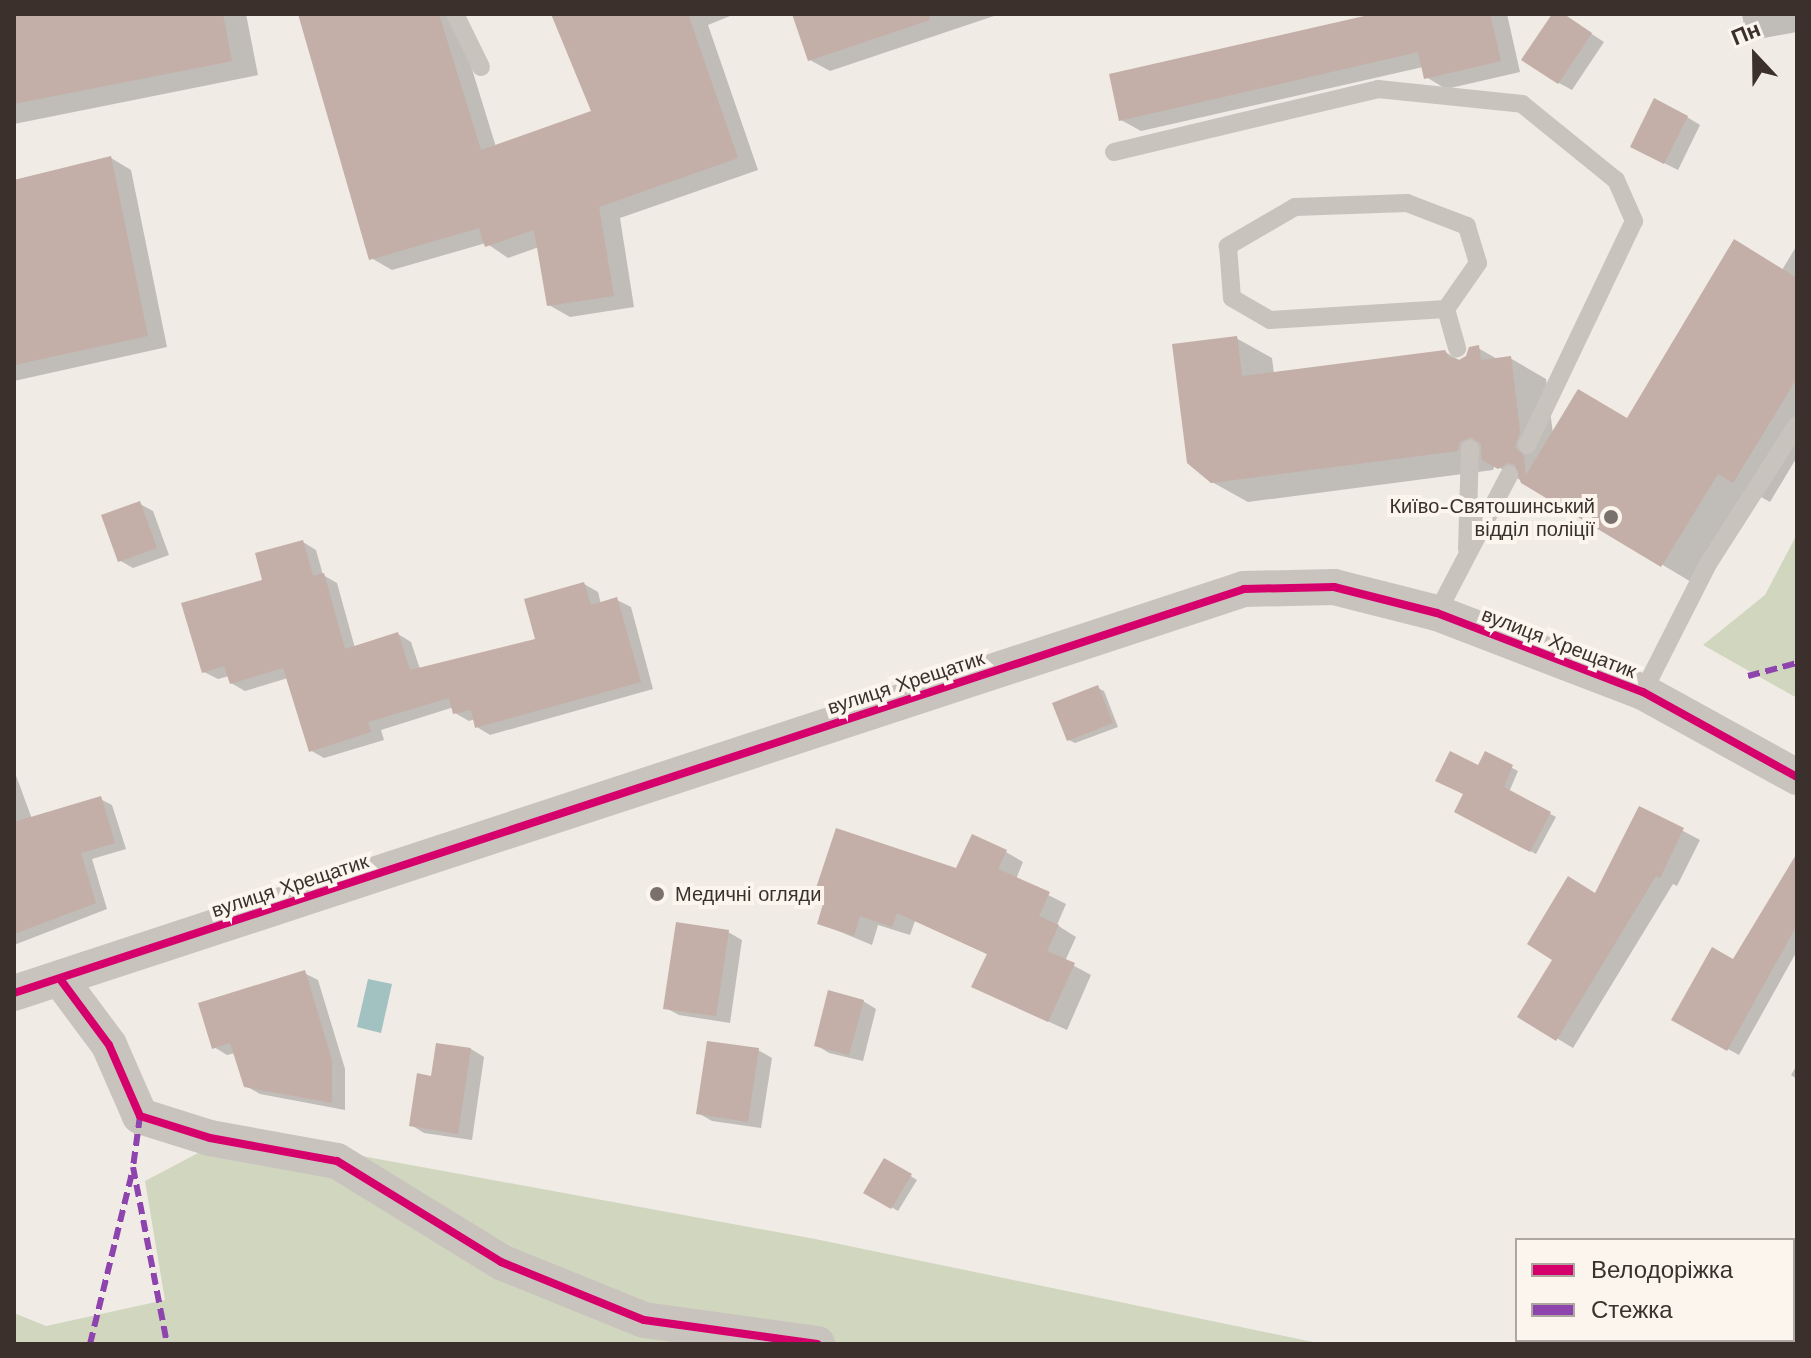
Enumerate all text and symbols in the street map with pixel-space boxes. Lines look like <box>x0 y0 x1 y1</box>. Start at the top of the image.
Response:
north arrow <box>1715 16 1795 96</box>
text: Пн <box>1728 16 1764 50</box>
place label: Київо-Святошинський відділ поліції <box>1389 494 1595 541</box>
marker: Київо-Святошинський відділ поліції <box>1602 508 1620 526</box>
street label: вулиця Хрещатик <box>1478 603 1640 683</box>
street label: вулиця Хрещатик <box>825 646 987 720</box>
street label: вулиця Хрещатик <box>209 849 371 923</box>
place label: Медичні огляди <box>675 882 821 906</box>
marker: Медичні огляди <box>646 883 668 905</box>
legend <box>1515 1238 1795 1342</box>
text: Велодоріжка <box>1591 1256 1733 1284</box>
text: Стежка <box>1591 1296 1673 1324</box>

